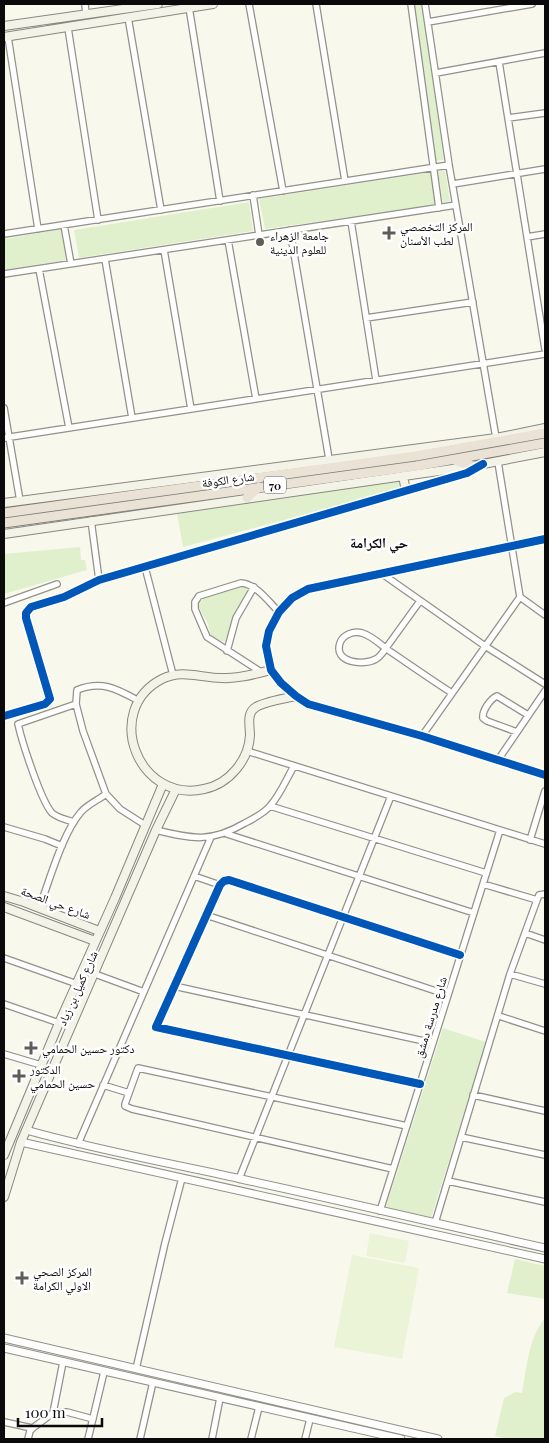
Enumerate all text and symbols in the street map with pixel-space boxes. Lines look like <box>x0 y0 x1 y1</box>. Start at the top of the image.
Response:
place label: المركز التخصصي لطب الأسنان <box>400 218 473 248</box>
marker: المركز التخصصي لطب الأسنان <box>382 226 396 240</box>
place label: جامعة الزهراء للعلوم الدينية <box>270 227 329 258</box>
marker: جامعة الزهراء للعلوم الدينية <box>254 236 266 248</box>
street label: شارع الكوفة <box>201 467 255 492</box>
road number: 70 <box>264 476 286 494</box>
district label: حي الكرامة <box>350 533 408 554</box>
street label: شارع حي الصحة <box>18 882 93 925</box>
street label: شارع كميل بن زياد <box>53 948 102 1028</box>
street label: شارع مدرسة دمشق <box>410 974 451 1060</box>
place label: دكتور حسين الحمامي <box>42 1040 135 1059</box>
marker: دكتور حسين الحمامي <box>24 1041 38 1055</box>
place label: الدكتور حسين الحمامي <box>29 1061 95 1094</box>
marker: الدكتور حسين الحمامي <box>12 1069 26 1083</box>
place label: المركز الصحي الاولي الكرامة <box>33 1263 92 1296</box>
marker: المركز الصحي الاولي الكرامة <box>15 1271 29 1285</box>
scale bar <box>18 1396 101 1428</box>
text: 100 m <box>25 1402 66 1422</box>

